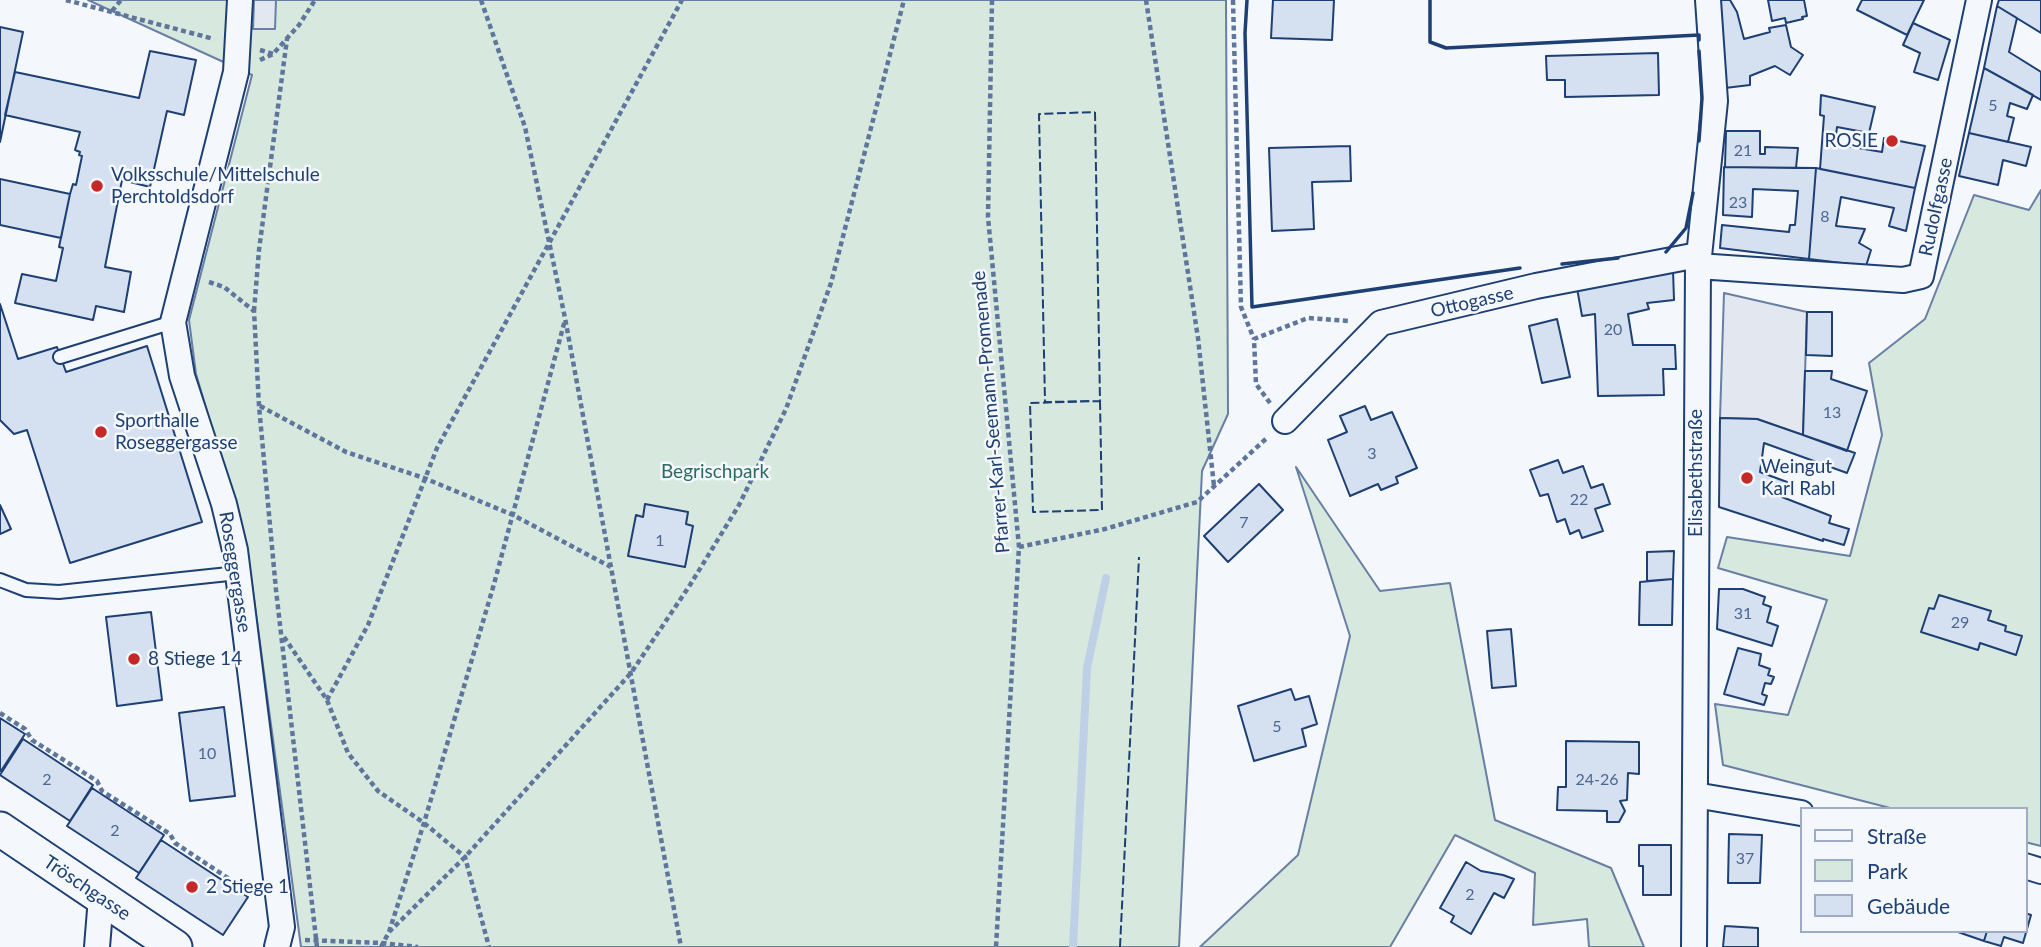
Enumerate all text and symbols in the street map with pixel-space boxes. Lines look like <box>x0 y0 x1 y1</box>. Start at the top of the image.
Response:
house number: 5 <box>1988 96 1998 116</box>
place label: ROSIE <box>1824 130 1878 152</box>
marker: ROSIE <box>1884 133 1900 149</box>
house number: 21 <box>1734 141 1752 161</box>
street label: Rudolfgasse <box>1914 156 1958 258</box>
place label: Volksschule/Mittelschule Perchtoldsdorf <box>111 164 320 208</box>
marker: Volksschule/Mittelschule Perchtoldsdorf <box>89 178 105 194</box>
house number: 23 <box>1729 193 1747 213</box>
house number: 8 <box>1820 207 1830 227</box>
street label: Pfarrer-Karl-Seemann-Promenade <box>967 270 1015 554</box>
street label: Ottogasse <box>1428 281 1516 323</box>
house number: 20 <box>1604 320 1622 340</box>
house number: 13 <box>1823 403 1841 423</box>
street label: Elisabethstraße <box>1685 409 1707 537</box>
place label: Sporthalle Roseggergasse <box>115 410 237 454</box>
marker: Sporthalle Roseggergasse <box>93 424 109 440</box>
house number: 3 <box>1367 444 1377 464</box>
place label: Weingut Karl Rabl <box>1761 456 1836 500</box>
park label: Begrischpark <box>661 461 769 483</box>
marker: Weingut Karl Rabl <box>1739 470 1755 486</box>
house number: 22 <box>1570 490 1588 510</box>
street label: Roseggergasse <box>214 510 256 634</box>
house number: 7 <box>1239 513 1249 533</box>
house number: 1 <box>655 531 665 551</box>
house number: 31 <box>1734 604 1752 624</box>
house number: 29 <box>1951 613 1969 633</box>
place label: 8 Stiege 14 <box>148 648 242 670</box>
marker: 8 Stiege 14 <box>126 651 142 667</box>
house number: 5 <box>1272 717 1282 737</box>
house number: 10 <box>198 744 216 764</box>
house number: 2 <box>42 770 52 790</box>
house number: 24-26 <box>1575 770 1619 790</box>
legend <box>1800 807 2027 933</box>
house number: 2 <box>110 821 120 841</box>
text: Straße <box>1867 823 1927 848</box>
house number: 37 <box>1736 849 1754 869</box>
street label: Tröschgasse <box>39 851 135 925</box>
text: Park <box>1867 858 1908 883</box>
place label: 2 Stiege 1 <box>206 876 289 898</box>
marker: 2 Stiege 1 <box>184 879 200 895</box>
house number: 2 <box>1465 885 1475 905</box>
text: Gebäude <box>1867 893 1950 918</box>

